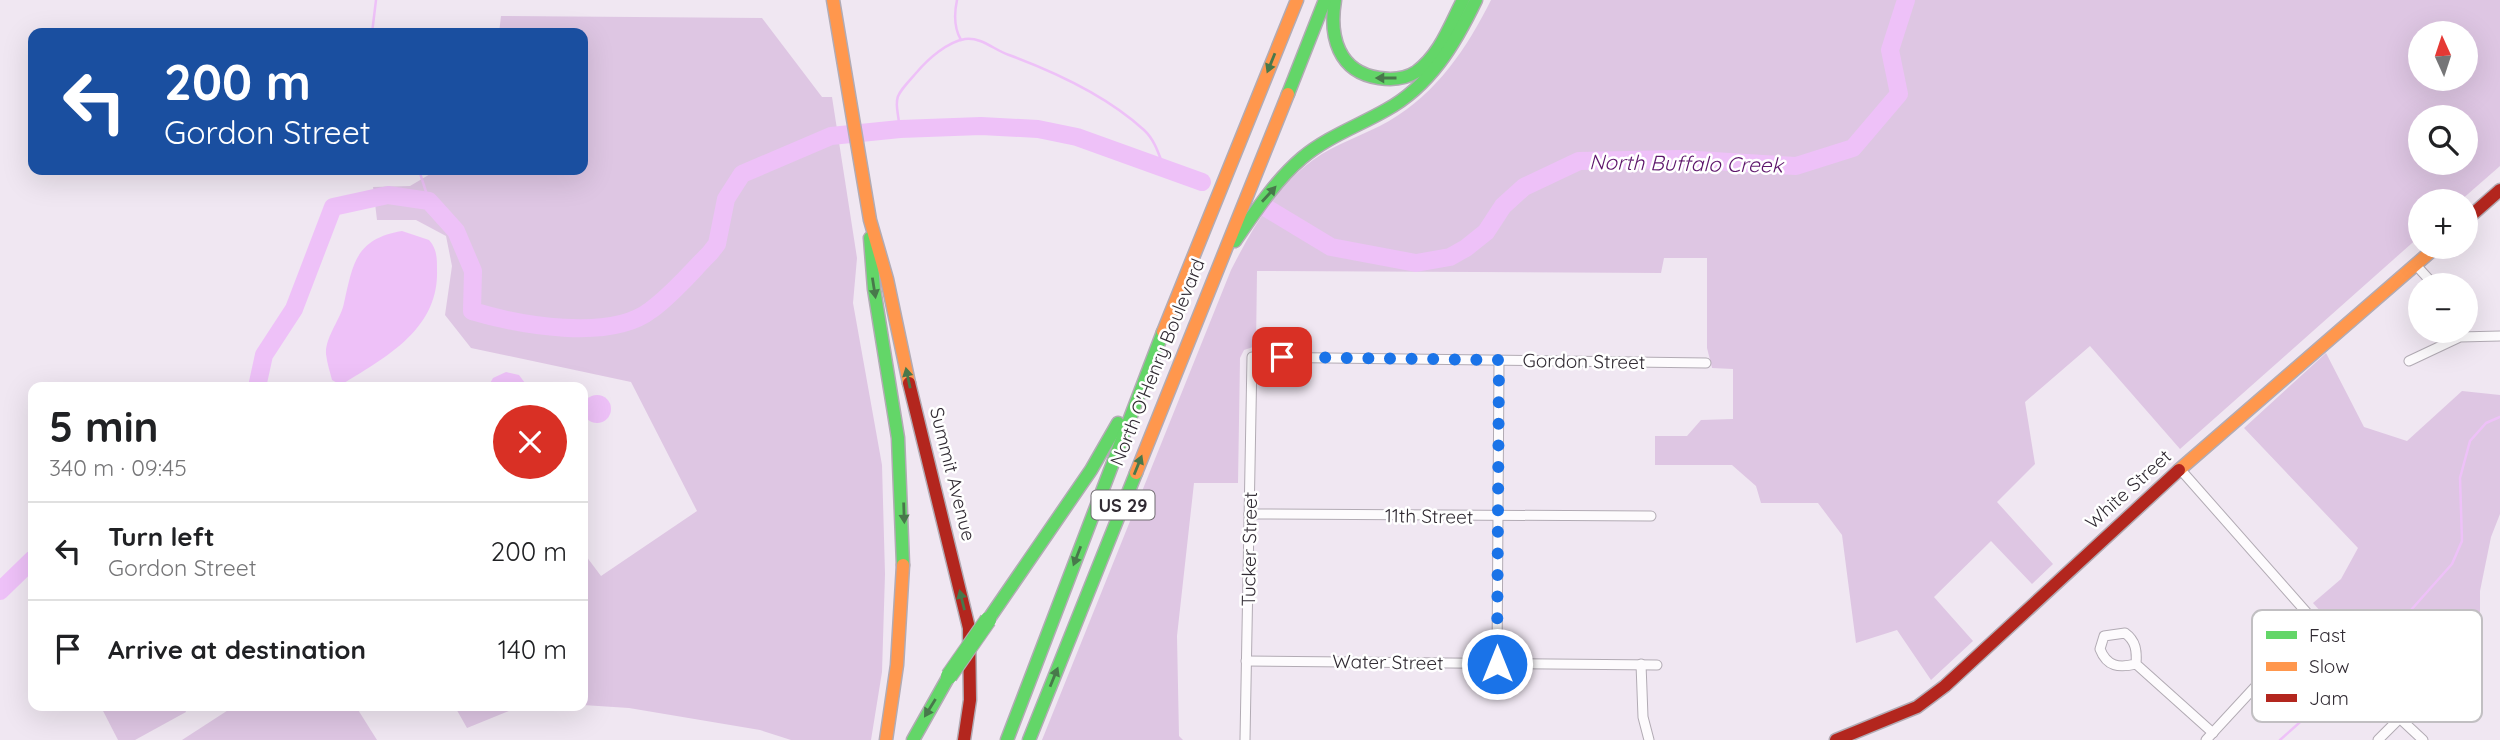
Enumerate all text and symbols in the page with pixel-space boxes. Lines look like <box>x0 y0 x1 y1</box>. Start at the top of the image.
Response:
north arrow <box>2408 21 2478 91</box>
map controls <box>2408 21 2478 343</box>
text: 200 m <box>164 51 311 112</box>
one-way arrow <box>1265 53 1276 74</box>
icon: left <box>49 56 140 147</box>
one-way arrow <box>1375 72 1397 84</box>
button: search <box>2408 105 2478 175</box>
text: Gordon Street <box>164 112 371 152</box>
water label: North Buffalo Creek <box>1589 148 1785 178</box>
one-way arrow <box>1261 185 1277 203</box>
button: + <box>2408 189 2478 259</box>
street label: North O'Henry Boulevard <box>1104 255 1210 469</box>
button: − <box>2408 273 2478 343</box>
one-way arrow <box>869 277 880 299</box>
pin <box>1252 327 1312 387</box>
icon: arrive <box>1263 338 1301 376</box>
street label: Gordon Street <box>1522 348 1646 374</box>
one-way arrow <box>903 367 914 389</box>
text: 5 min <box>49 400 159 453</box>
button: close <box>493 405 567 479</box>
street label: Summit Avenue <box>925 405 981 543</box>
street label: White Street <box>2080 444 2176 534</box>
text: 340 m · 09:45 <box>49 453 187 482</box>
one-way arrow <box>1133 455 1144 476</box>
road number: US 29 <box>1092 490 1154 520</box>
street label: Tucker Street <box>1236 491 1262 607</box>
one-way arrow <box>898 503 909 525</box>
street label: 11th Street <box>1385 503 1473 529</box>
text: Turn left <box>108 520 215 553</box>
icon: left <box>49 532 87 570</box>
text: 200 m <box>491 535 567 568</box>
one-way arrow <box>1071 545 1082 566</box>
text: Gordon Street <box>108 553 257 582</box>
one-way arrow <box>956 588 967 610</box>
legend <box>2252 610 2482 722</box>
text: Fast <box>2309 623 2346 647</box>
position arrow <box>1460 627 1534 701</box>
icon: arrive <box>49 630 87 668</box>
text: Arrive at destination <box>108 633 366 666</box>
text: 140 m <box>498 633 567 666</box>
street label: Water Street <box>1332 649 1444 675</box>
text: Slow <box>2309 654 2350 678</box>
one-way arrow <box>1049 666 1060 687</box>
text: Jam <box>2309 686 2349 710</box>
one-way arrow <box>924 698 936 717</box>

